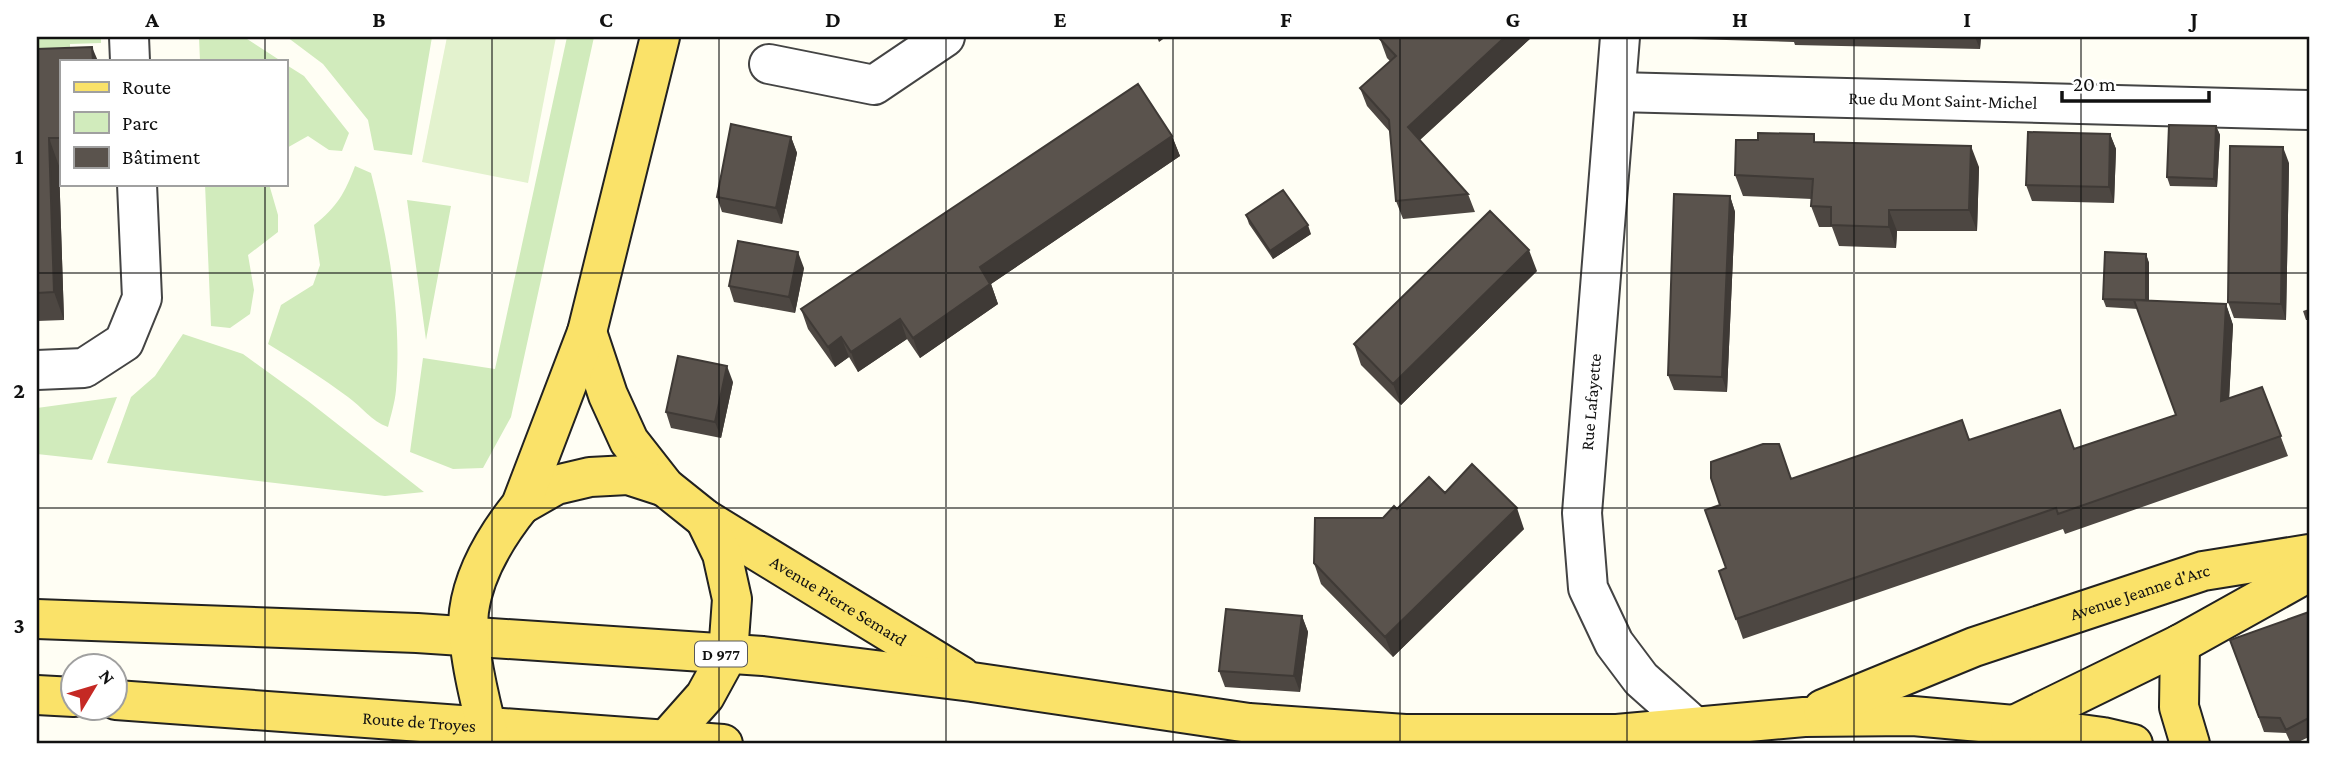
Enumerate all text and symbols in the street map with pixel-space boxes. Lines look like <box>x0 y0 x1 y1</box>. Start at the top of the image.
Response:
text: A <box>144 6 159 32</box>
text: B <box>372 6 386 32</box>
text: C <box>599 6 613 32</box>
text: D <box>825 6 841 32</box>
text: E <box>1053 6 1067 32</box>
text: F <box>1280 6 1292 32</box>
text: G <box>1506 6 1521 32</box>
text: H <box>1732 6 1748 32</box>
text: I <box>1963 6 1971 32</box>
text: J <box>2188 6 2198 32</box>
legend <box>60 60 287 186</box>
scale bar <box>2062 60 2210 104</box>
text: 20 m <box>2073 72 2116 96</box>
text: Route <box>122 75 171 99</box>
street label: Rue du Mont Saint-Michel <box>1848 88 2038 113</box>
text: Parc <box>122 111 158 135</box>
text: 1 <box>15 143 24 169</box>
text: Bâtiment <box>122 145 201 169</box>
street label: Rue Lafayette <box>1577 353 1605 451</box>
text: 2 <box>13 377 25 403</box>
street label: Avenue Pierre Semard <box>766 551 911 650</box>
street label: Avenue Jeanne d'Arc <box>2067 560 2211 624</box>
text: 3 <box>13 612 25 638</box>
road number: D 977 <box>695 642 747 666</box>
north arrow <box>60 652 130 722</box>
text: N <box>95 665 119 688</box>
street label: Route de Troyes <box>362 708 477 736</box>

